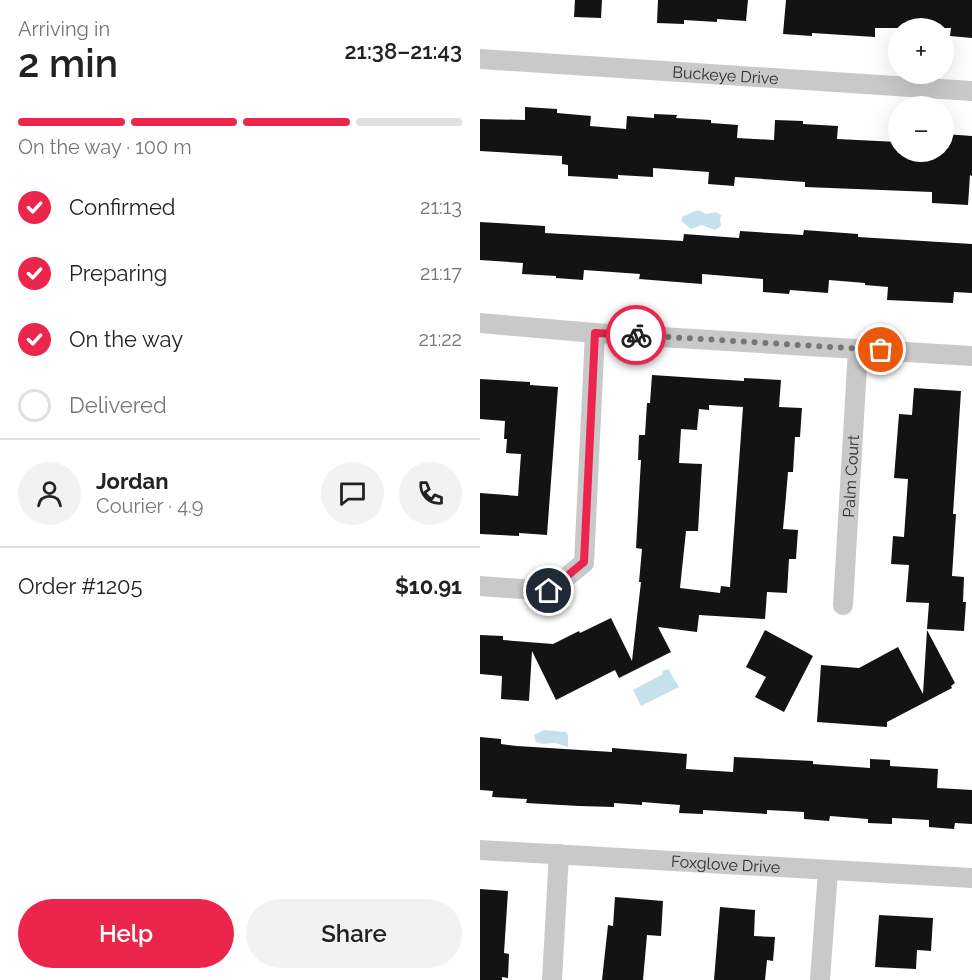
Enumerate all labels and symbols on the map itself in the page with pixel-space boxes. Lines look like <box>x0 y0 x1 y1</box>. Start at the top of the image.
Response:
street label: Buckeye Drive <box>672 62 779 88</box>
courier <box>606 305 666 365</box>
pin <box>855 324 906 375</box>
street label: Palm Court <box>839 434 862 518</box>
pin <box>523 565 574 616</box>
street label: Foxglove Drive <box>671 851 781 877</box>

